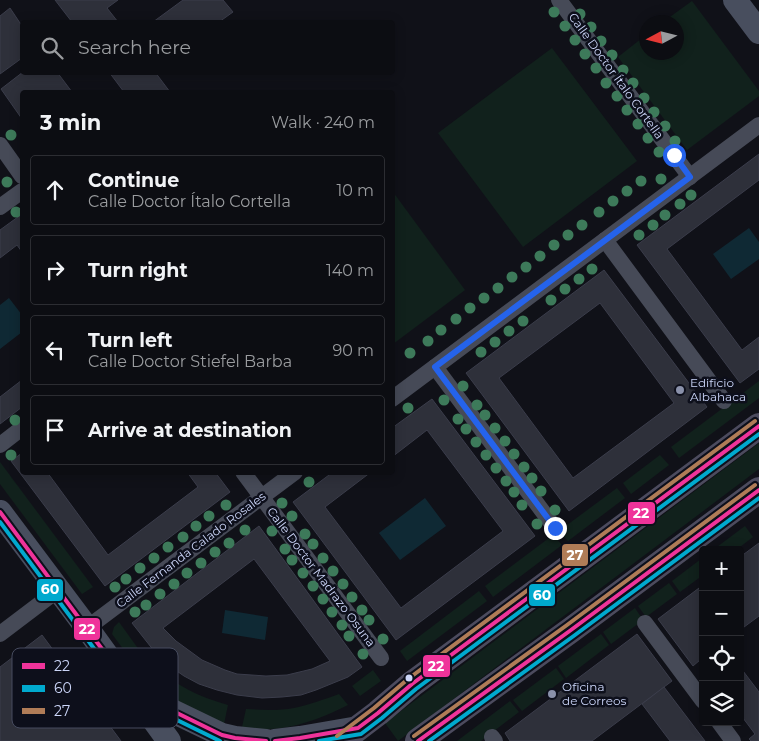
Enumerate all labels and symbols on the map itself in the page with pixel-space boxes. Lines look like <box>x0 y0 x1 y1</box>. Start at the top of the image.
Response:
street label: Calle Doctor Ítalo Cortella <box>566 10 667 142</box>
north arrow <box>639 15 684 60</box>
route start <box>663 144 686 167</box>
place label: Edificio Albahaca <box>690 375 746 404</box>
marker: Edificio Albahaca <box>674 384 686 396</box>
street label: Calle Fernanda Calado Rosales <box>113 488 269 611</box>
line badge: 22 <box>627 501 656 525</box>
street label: Calle Doctor Madrazo Osuna <box>264 504 379 649</box>
text: 22 <box>633 504 649 522</box>
route end <box>544 517 567 540</box>
line badge: 27 <box>561 543 589 567</box>
text: 27 <box>567 546 584 564</box>
line badge: 60 <box>36 578 64 602</box>
text: 60 <box>41 580 59 598</box>
line badge: 60 <box>528 583 556 607</box>
text: 60 <box>533 586 551 604</box>
line badge: 22 <box>73 617 101 641</box>
text: 22 <box>79 620 95 638</box>
legend <box>12 648 178 728</box>
line badge: 22 <box>422 654 451 678</box>
text: 22 <box>54 657 70 675</box>
text: 22 <box>428 657 444 675</box>
unlabelled marker <box>404 673 414 683</box>
text: 60 <box>54 679 72 697</box>
place label: Oficina de Correos <box>562 679 626 708</box>
marker: Oficina de Correos <box>546 688 558 700</box>
text: 27 <box>54 702 70 720</box>

